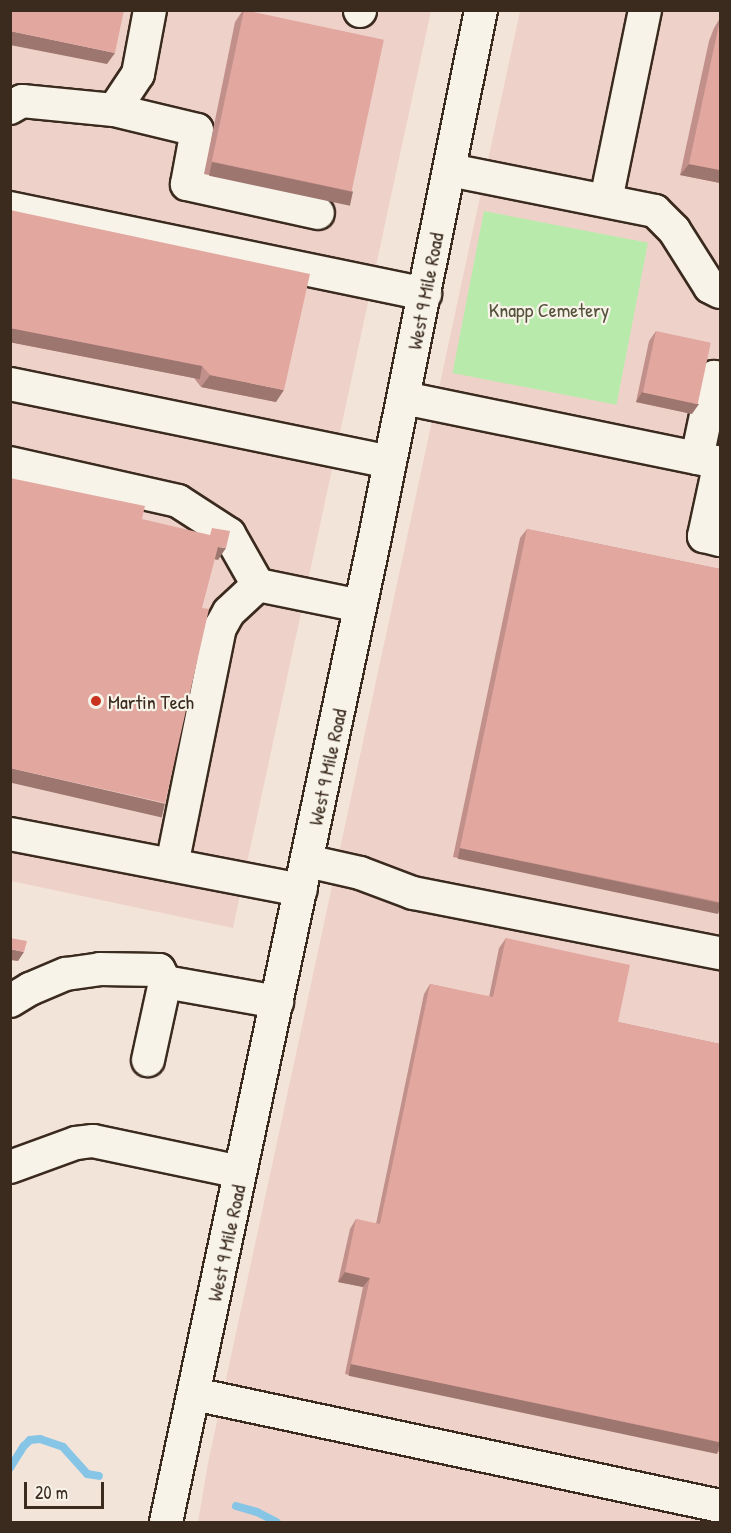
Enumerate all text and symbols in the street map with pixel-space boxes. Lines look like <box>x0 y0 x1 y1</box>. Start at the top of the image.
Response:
street label: West 9 Mile Road <box>402 231 448 351</box>
park label: Knapp Cemetery <box>489 297 609 321</box>
place label: Martin Tech <box>108 689 194 713</box>
marker: Martin Tech <box>89 694 103 708</box>
street label: West 9 Mile Road <box>303 707 351 827</box>
street label: West 9 Mile Road <box>202 1183 250 1303</box>
scale bar <box>27 1470 106 1508</box>
text: 20 m <box>35 1480 68 1505</box>

